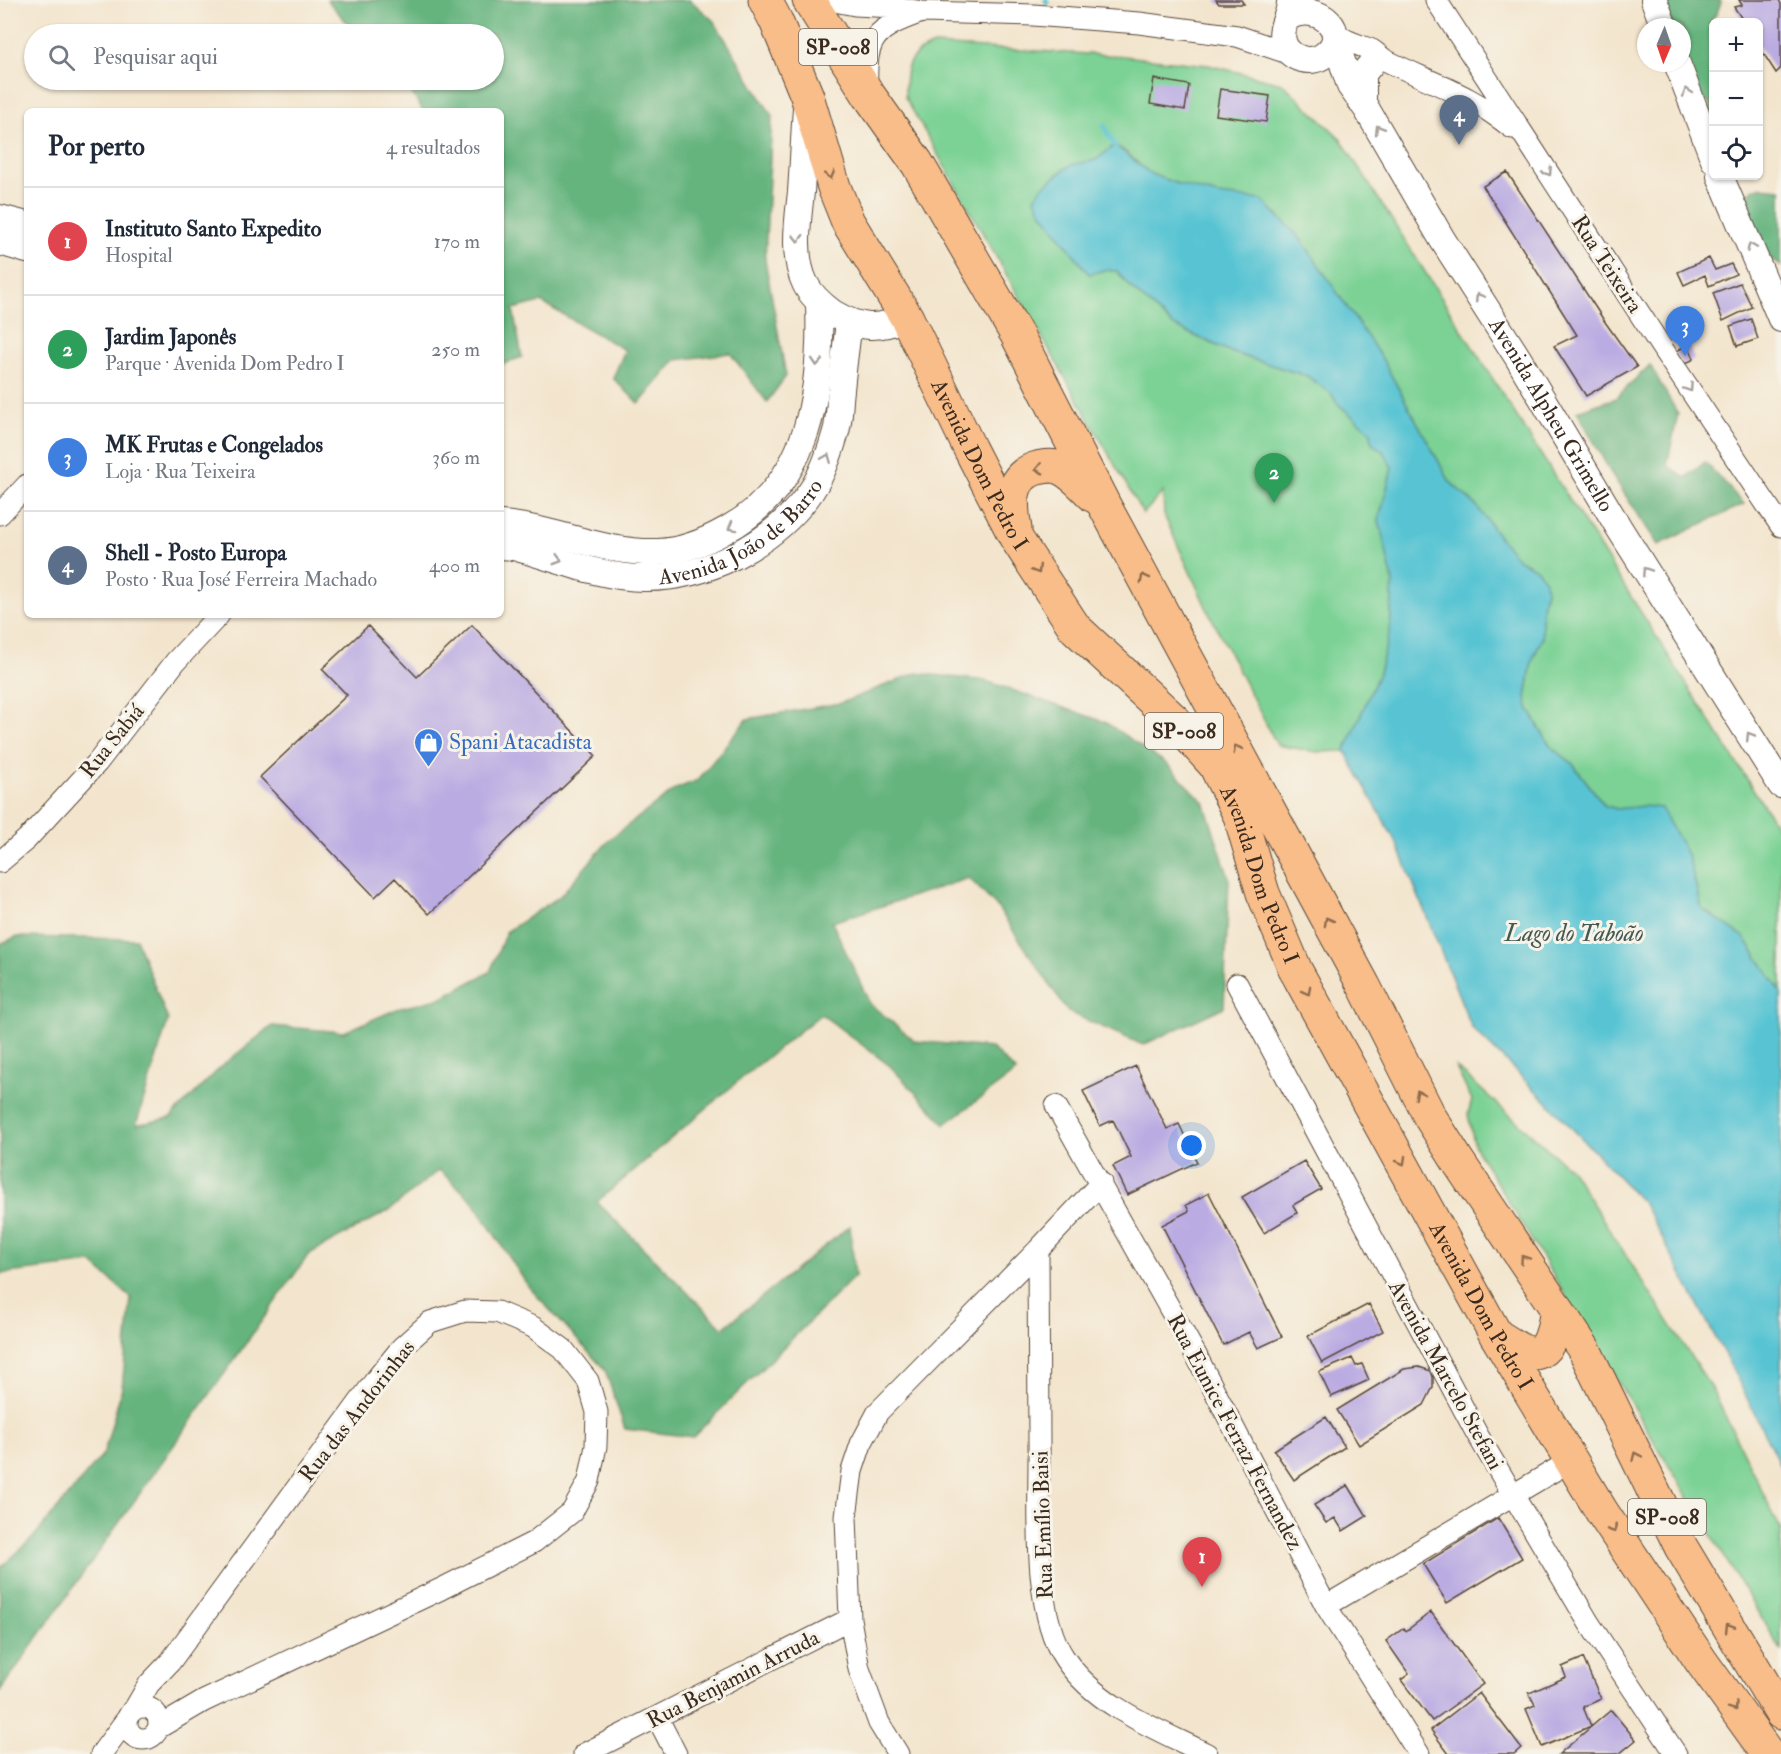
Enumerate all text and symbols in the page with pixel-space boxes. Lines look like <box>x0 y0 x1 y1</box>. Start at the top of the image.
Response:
north arrow <box>1637 18 1691 72</box>
map controls <box>1709 18 1763 180</box>
button: + <box>1709 18 1763 72</box>
search box <box>24 24 504 90</box>
road number: SP-008 <box>799 29 877 65</box>
icon: search <box>45 41 78 74</box>
text: Pesquisar aqui <box>93 43 218 71</box>
button: − <box>1709 72 1763 126</box>
one-way arrow <box>1682 87 1695 98</box>
pin: 4 <box>1440 96 1478 145</box>
one-way arrow <box>1375 125 1387 135</box>
button: locate <box>1709 126 1763 180</box>
text: Por perto <box>48 131 145 163</box>
text: 4 resultados <box>386 135 480 160</box>
one-way arrow <box>1541 166 1553 176</box>
one-way arrow <box>823 170 836 180</box>
street label: Rua Teixeira <box>1565 210 1650 319</box>
text: Instituto Santo Expedito <box>105 215 321 243</box>
text: 1 <box>64 229 71 254</box>
text: 170 m <box>434 229 480 254</box>
one-way arrow <box>792 234 804 243</box>
text: Hospital <box>105 243 173 268</box>
one-way arrow <box>1746 243 1758 254</box>
one-way arrow <box>1474 293 1486 303</box>
pin: 3 <box>1666 306 1704 356</box>
street label: Avenida Alpheu Grimello <box>1481 312 1620 517</box>
text: Jardim Japonês <box>105 323 236 351</box>
text: 2 <box>62 337 73 362</box>
text: 250 m <box>431 337 480 362</box>
text: Parque · Avenida Dom Pedro I <box>105 351 345 376</box>
one-way arrow <box>811 357 824 366</box>
street label: Avenida Dom Pedro I <box>924 374 1035 556</box>
one-way arrow <box>1681 382 1692 393</box>
text: MK Frutas e Congelados <box>105 431 323 459</box>
text: 3 <box>64 445 71 470</box>
text: 360 m <box>432 445 480 470</box>
one-way arrow <box>820 453 832 464</box>
pin: 2 <box>1254 454 1294 503</box>
text: Loja · Rua Teixeira <box>105 459 255 484</box>
one-way arrow <box>1034 462 1044 475</box>
street label: Avenida João de Barro <box>656 474 829 592</box>
one-way arrow <box>728 520 738 531</box>
text: Shell - Posto Europa <box>105 539 287 567</box>
text: 4 <box>62 553 73 578</box>
text: 400 m <box>429 553 480 578</box>
one-way arrow <box>552 553 563 565</box>
one-way arrow <box>1029 564 1041 574</box>
one-way arrow <box>1643 566 1654 577</box>
text: Posto · Rua José Ferreira Machado <box>105 567 377 592</box>
one-way arrow <box>1140 574 1151 584</box>
street label: Rua Sabiá <box>74 697 151 784</box>
road number: SP-008 <box>1145 713 1223 749</box>
shop icon: Spani Atacadista <box>412 726 444 768</box>
place label: Spani Atacadista <box>449 728 593 757</box>
one-way arrow <box>1746 732 1758 742</box>
one-way arrow <box>1233 745 1244 756</box>
street label: Avenida Dom Pedro I <box>1213 780 1305 968</box>
one-way arrow <box>1324 917 1335 928</box>
water label: Lago do Taboão <box>1504 918 1643 949</box>
one-way arrow <box>1300 984 1311 995</box>
one-way arrow <box>1414 1090 1426 1101</box>
your location <box>1177 1131 1206 1160</box>
one-way arrow <box>1395 1155 1406 1165</box>
street label: Avenida Dom Pedro I <box>1422 1216 1540 1395</box>
one-way arrow <box>1520 1255 1531 1266</box>
street label: Avenida Marcelo Stefani <box>1382 1274 1510 1475</box>
street label: Rua Eunice Ferraz Fernandez <box>1161 1309 1309 1555</box>
street label: Rua das Andorinhas <box>293 1334 421 1488</box>
street label: Rua Emílio Baisi <box>1026 1450 1060 1600</box>
one-way arrow <box>1632 1451 1644 1462</box>
road number: SP-008 <box>1628 1499 1706 1535</box>
one-way arrow <box>1606 1522 1617 1533</box>
pin: 1 <box>1182 1538 1222 1587</box>
street label: Rua Benjamin Arruda <box>642 1623 825 1735</box>
one-way arrow <box>1724 1623 1736 1633</box>
one-way arrow <box>1727 1701 1738 1712</box>

